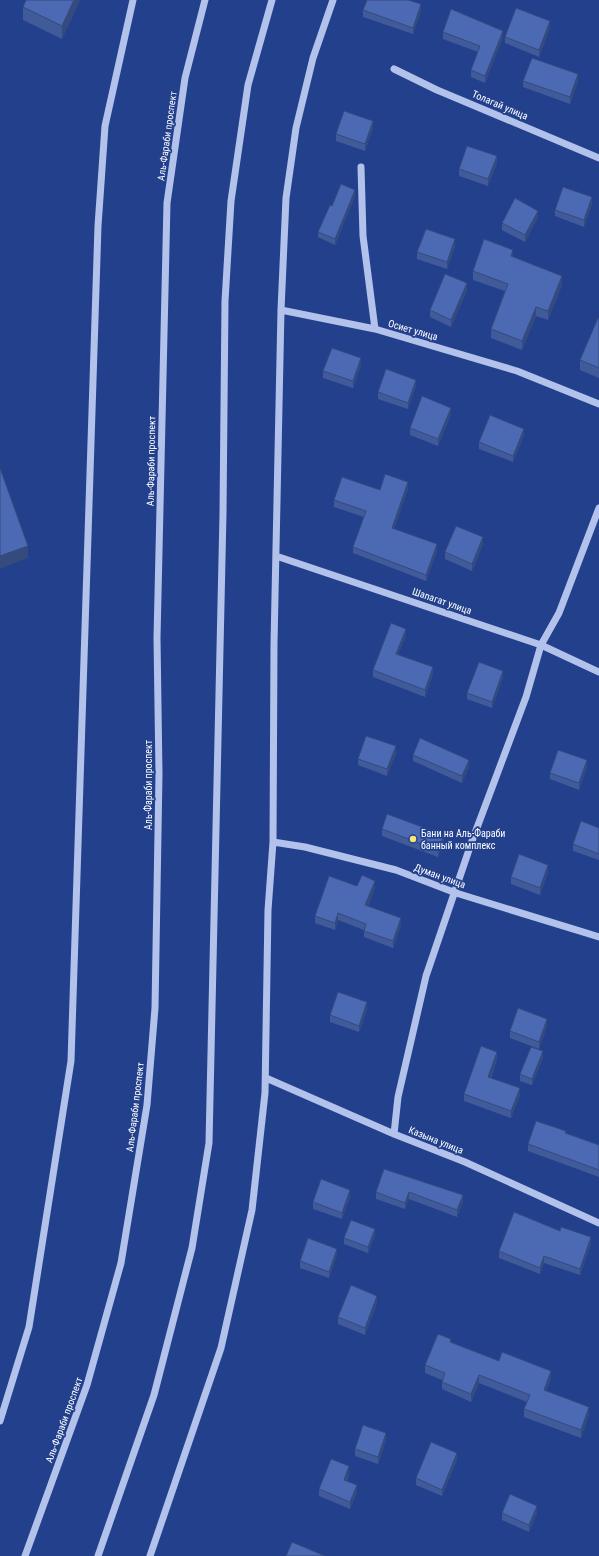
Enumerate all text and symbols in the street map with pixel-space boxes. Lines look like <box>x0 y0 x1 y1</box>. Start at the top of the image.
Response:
street label: Толагай улица <box>470 88 530 122</box>
street label: Аль-Фараби проспект <box>154 90 179 181</box>
street label: Осиет улица <box>387 318 439 342</box>
street label: Аль-Фараби проспект <box>144 416 157 506</box>
street label: Шапагат улица <box>411 586 473 616</box>
street label: Аль-Фараби проспект <box>142 740 154 830</box>
place label: Бани на Аль-Фараби банный комплекс <box>421 827 505 851</box>
marker: Бани на Аль-Фараби банный комплекс <box>408 834 418 844</box>
street label: Думан улица <box>413 862 467 890</box>
street label: Аль-Фараби проспект <box>123 1061 146 1152</box>
street label: Казына улица <box>407 1124 465 1156</box>
street label: Аль-Фараби проспект <box>42 1375 85 1464</box>

